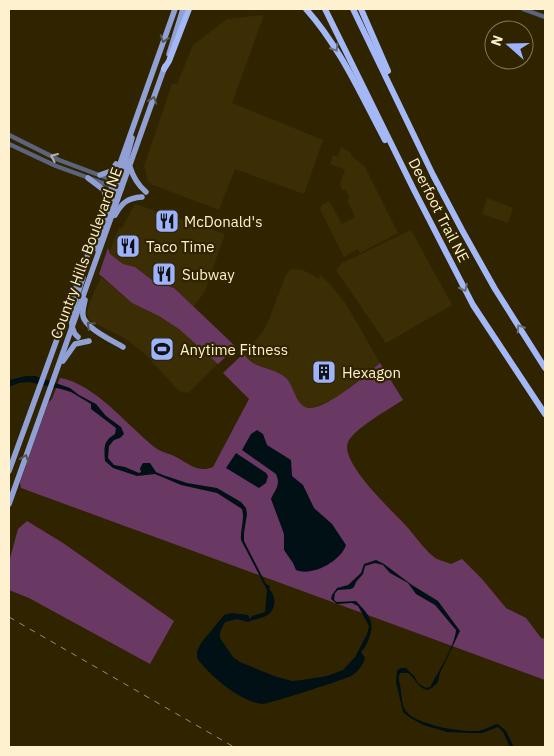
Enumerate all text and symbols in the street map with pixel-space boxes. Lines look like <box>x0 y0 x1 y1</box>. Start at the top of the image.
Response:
north arrow <box>484 20 534 70</box>
text: N <box>487 33 507 48</box>
one-way arrow <box>160 35 170 43</box>
one-way arrow <box>328 42 338 51</box>
one-way arrow <box>148 96 158 104</box>
one-way arrow <box>50 153 59 164</box>
street label: Deerfoot Trail NE <box>405 155 473 265</box>
street label: Country Hills Boulevard NE <box>46 165 126 341</box>
restaurant icon: McDonald's <box>154 208 180 234</box>
place label: McDonald's <box>184 212 262 231</box>
restaurant icon: Taco Time <box>115 233 141 259</box>
place label: Taco Time <box>146 237 215 256</box>
restaurant icon: Subway <box>151 261 177 287</box>
place label: Subway <box>182 265 235 284</box>
one-way arrow <box>458 282 468 291</box>
one-way arrow <box>87 322 96 331</box>
one-way arrow <box>517 325 526 334</box>
sports icon: Anytime Fitness <box>149 336 175 362</box>
place label: Anytime Fitness <box>180 340 288 359</box>
building icon: Hexagon <box>311 359 337 385</box>
place label: Hexagon <box>342 363 401 382</box>
one-way arrow <box>19 455 29 463</box>

